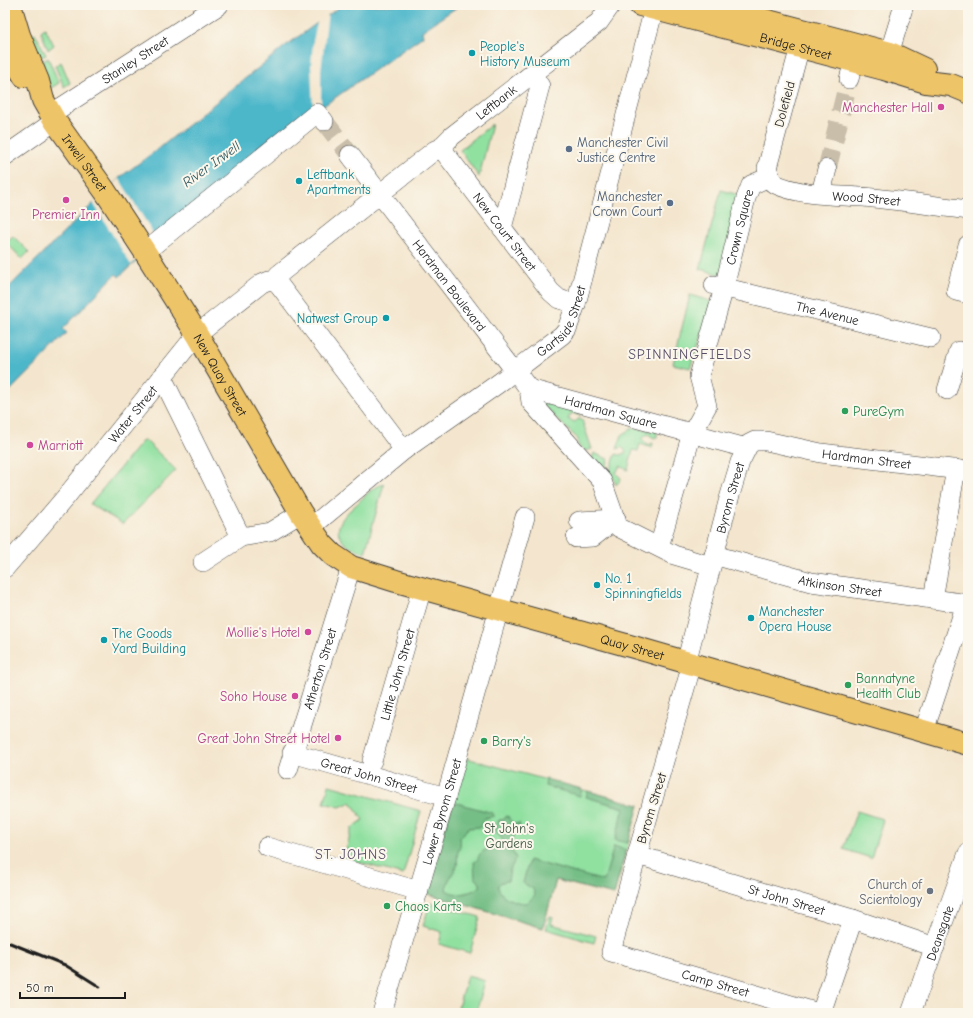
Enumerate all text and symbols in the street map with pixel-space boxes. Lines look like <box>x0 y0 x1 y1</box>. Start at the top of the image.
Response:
street label: Bridge Street <box>758 30 834 63</box>
street label: Stanley Street <box>99 32 172 87</box>
place label: People's History Museum <box>480 39 570 69</box>
marker: People's History Museum <box>467 48 477 58</box>
street label: Dolefield <box>771 79 798 129</box>
street label: Leftbank <box>473 81 520 123</box>
place label: Manchester Hall <box>842 100 933 115</box>
marker: Manchester Hall <box>936 102 946 112</box>
street label: Irwell Street <box>59 131 111 196</box>
place label: Manchester Civil Justice Centre <box>577 135 668 165</box>
water label: River Irwell <box>179 137 244 191</box>
marker: Manchester Civil Justice Centre <box>564 144 574 154</box>
place label: Leftbank Apartments <box>307 167 371 197</box>
marker: Leftbank Apartments <box>294 176 304 186</box>
street label: Crown Square <box>723 187 757 267</box>
street label: Wood Street <box>832 188 902 209</box>
place label: Manchester Crown Court <box>593 189 663 219</box>
street label: New Court Street <box>470 190 540 275</box>
marker: Premier Inn <box>61 195 71 205</box>
marker: Manchester Crown Court <box>665 198 675 208</box>
place label: Premier Inn <box>32 207 100 222</box>
street label: Hardman Boulevard <box>409 237 489 334</box>
street label: Gartside Street <box>534 283 589 360</box>
street label: The Avenue <box>795 298 861 328</box>
place label: Natwest Group <box>297 311 378 326</box>
marker: Natwest Group <box>381 313 391 323</box>
street label: New Quay Street <box>190 331 251 420</box>
district label: SPINNINGFIELDS <box>628 346 752 363</box>
street label: Water Street <box>105 382 161 446</box>
street label: Hardman Square <box>563 392 659 432</box>
place label: PureGym <box>853 404 904 419</box>
marker: PureGym <box>840 406 850 416</box>
place label: Marriott <box>38 438 84 453</box>
marker: Marriott <box>25 440 35 450</box>
street label: Hardman Street <box>821 446 913 472</box>
street label: Byrom Street <box>713 459 748 535</box>
place label: No. 1 Spinningfields <box>605 571 682 601</box>
street label: Atkinson Street <box>797 572 884 600</box>
marker: No. 1 Spinningfields <box>592 580 602 590</box>
place label: Manchester Opera House <box>759 604 832 634</box>
marker: Manchester Opera House <box>746 613 756 623</box>
place label: Mollie's Hotel <box>226 625 300 640</box>
street label: Atherton Street <box>300 625 340 711</box>
place label: The Goods Yard Building <box>112 626 186 656</box>
street label: Little John Street <box>377 626 418 722</box>
marker: Mollie's Hotel <box>303 627 313 637</box>
street label: Quay Street <box>599 631 667 664</box>
marker: The Goods Yard Building <box>99 635 109 645</box>
place label: Bannatyne Health Club <box>856 671 921 701</box>
marker: Bannatyne Health Club <box>843 680 853 690</box>
place label: Soho House <box>220 689 287 704</box>
marker: Soho House <box>290 691 300 701</box>
place label: Great John Street Hotel <box>197 731 330 746</box>
marker: Great John Street Hotel <box>333 733 343 743</box>
place label: Barry's <box>492 734 531 749</box>
marker: Barry's <box>479 736 489 746</box>
street label: Great John Street <box>319 755 420 797</box>
street label: Lower Byrom Street <box>419 756 465 867</box>
street label: Byrom Street <box>634 770 670 845</box>
park label: St John's Gardens <box>484 821 534 851</box>
district label: ST. JOHNS <box>315 846 387 863</box>
place label: Church of Scientology <box>859 877 923 907</box>
street label: St John Street <box>746 881 828 919</box>
marker: Church of Scientology <box>925 886 935 896</box>
place label: Chaos Karts <box>395 899 461 914</box>
marker: Chaos Karts <box>382 901 392 911</box>
street label: Deansgate <box>923 903 957 963</box>
street label: Camp Street <box>680 966 752 1000</box>
scale bar <box>20 974 125 1000</box>
text: 50 m <box>26 981 54 995</box>

